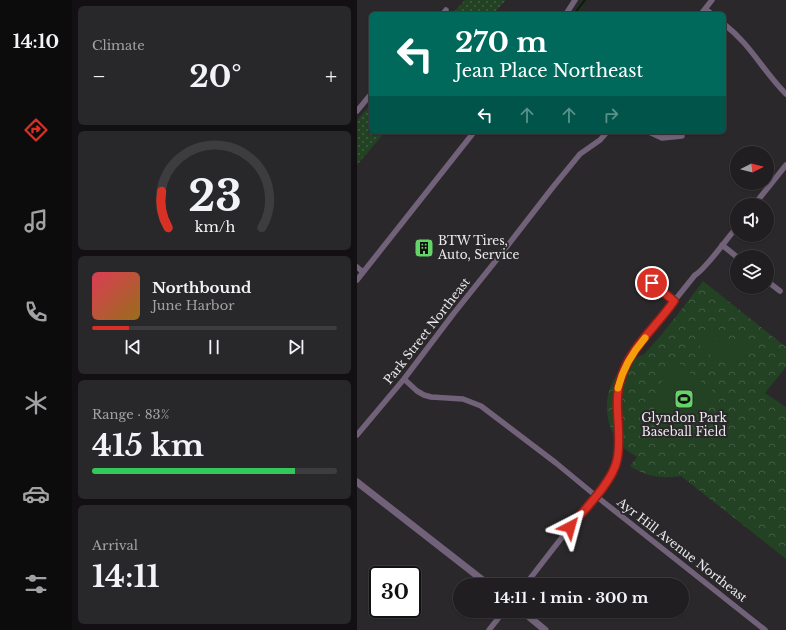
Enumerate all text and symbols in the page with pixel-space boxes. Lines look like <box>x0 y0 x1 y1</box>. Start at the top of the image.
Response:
text: 270 m <box>455 25 547 60</box>
icon: left <box>389 28 441 80</box>
text: 14:10 <box>13 31 59 53</box>
text: Climate <box>92 37 145 54</box>
text: 20° <box>189 58 242 95</box>
text: Jean Place Northeast <box>455 60 643 82</box>
text: − <box>92 63 106 90</box>
text: + <box>325 63 337 90</box>
icon: left <box>474 104 496 126</box>
icon: ahead <box>516 104 538 126</box>
icon: ahead <box>558 104 580 126</box>
icon: right <box>600 104 622 126</box>
icon: directions <box>22 116 50 144</box>
north arrow <box>730 146 774 190</box>
map controls <box>730 146 774 294</box>
text: 23 <box>188 171 241 222</box>
button: sound <box>730 198 774 242</box>
icon: music <box>22 207 50 235</box>
text: km/h <box>194 218 235 236</box>
place label: BTW Tires, Auto, Service <box>437 233 519 262</box>
building icon: BTW Tires, Auto, Service <box>413 237 435 259</box>
button: layers <box>730 250 774 294</box>
pin <box>635 266 669 300</box>
icon: arrive <box>641 272 663 294</box>
street label: Park Street Northeast <box>380 274 473 387</box>
text: Northbound <box>152 278 251 297</box>
text: June Harbor <box>152 297 234 314</box>
icon: phone <box>22 298 50 326</box>
icon: previous <box>122 336 144 358</box>
icon: pause <box>203 336 225 358</box>
icon: next <box>285 336 307 358</box>
sports icon: Glyndon Park Baseball Field <box>673 388 695 410</box>
icon: climate <box>22 389 50 417</box>
text: Range · 83% <box>92 406 169 423</box>
place label: Glyndon Park Baseball Field <box>641 410 727 439</box>
text: 415 km <box>92 427 204 464</box>
icon: car <box>22 480 50 508</box>
street label: Ayr Hill Avenue Northeast <box>614 494 751 605</box>
position arrow <box>549 506 591 548</box>
text: Arrival <box>92 537 138 554</box>
text: 14:11 <box>92 558 160 595</box>
speed limit sign: 30 <box>369 566 421 618</box>
icon: filters <box>22 570 50 598</box>
text: 14:11 · 1 min · 300 m <box>494 588 648 607</box>

